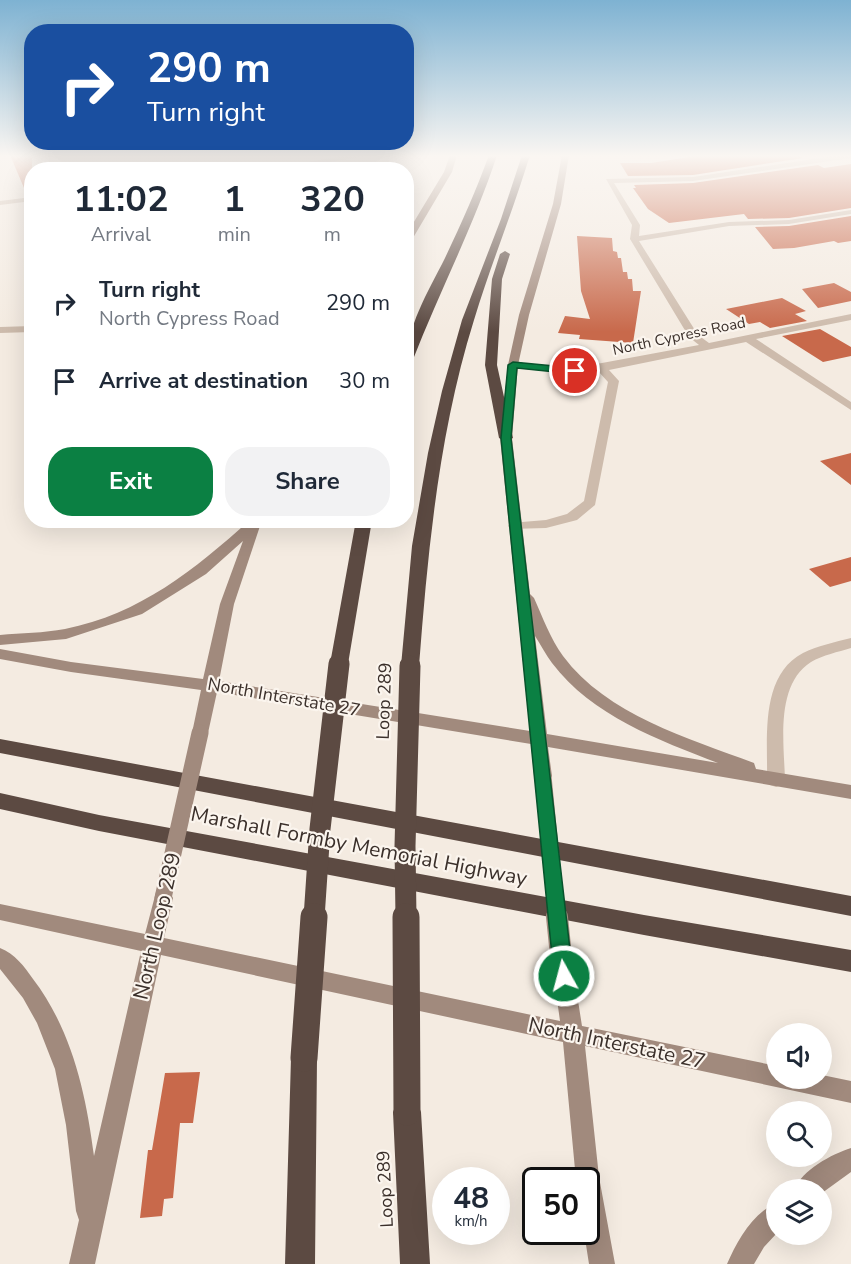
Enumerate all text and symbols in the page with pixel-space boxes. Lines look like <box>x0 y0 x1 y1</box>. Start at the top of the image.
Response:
text: 290 m <box>147 40 271 97</box>
icon: right <box>48 48 126 126</box>
text: Turn right <box>147 94 265 131</box>
text: 11:02 <box>73 175 169 224</box>
text: 1 <box>223 175 245 224</box>
text: 320 <box>300 175 365 224</box>
text: Arrival <box>91 221 151 248</box>
text: min <box>218 221 251 248</box>
text: m <box>324 221 341 248</box>
text: Turn right <box>99 275 200 305</box>
icon: right <box>48 287 81 320</box>
text: 290 m <box>326 288 390 318</box>
text: North Cypress Road <box>99 305 280 332</box>
street label: North Cypress Road <box>611 312 747 360</box>
pin <box>549 345 600 396</box>
icon: arrive <box>558 354 591 387</box>
icon: arrive <box>48 365 81 398</box>
text: Arrive at destination <box>99 366 308 396</box>
text: 30 m <box>339 366 390 396</box>
button: Exit <box>48 447 213 516</box>
button: Share <box>225 447 390 516</box>
street label: Loop 289 <box>371 662 397 740</box>
street label: North Interstate 27 <box>206 672 362 722</box>
street label: Marshall Formby Memorial Highway <box>188 800 530 892</box>
street label: North Loop 289 <box>126 850 188 1002</box>
position arrow <box>532 944 596 1008</box>
street label: North Interstate 27 <box>526 1011 708 1075</box>
map controls <box>766 1023 832 1245</box>
button: sound <box>766 1023 832 1089</box>
button: search <box>766 1101 832 1167</box>
street label: Loop 289 <box>371 1150 399 1228</box>
speed limit sign: 50 <box>522 1167 600 1245</box>
text: 48 <box>453 1178 489 1219</box>
button: layers <box>766 1179 832 1245</box>
text: km/h <box>454 1211 488 1231</box>

